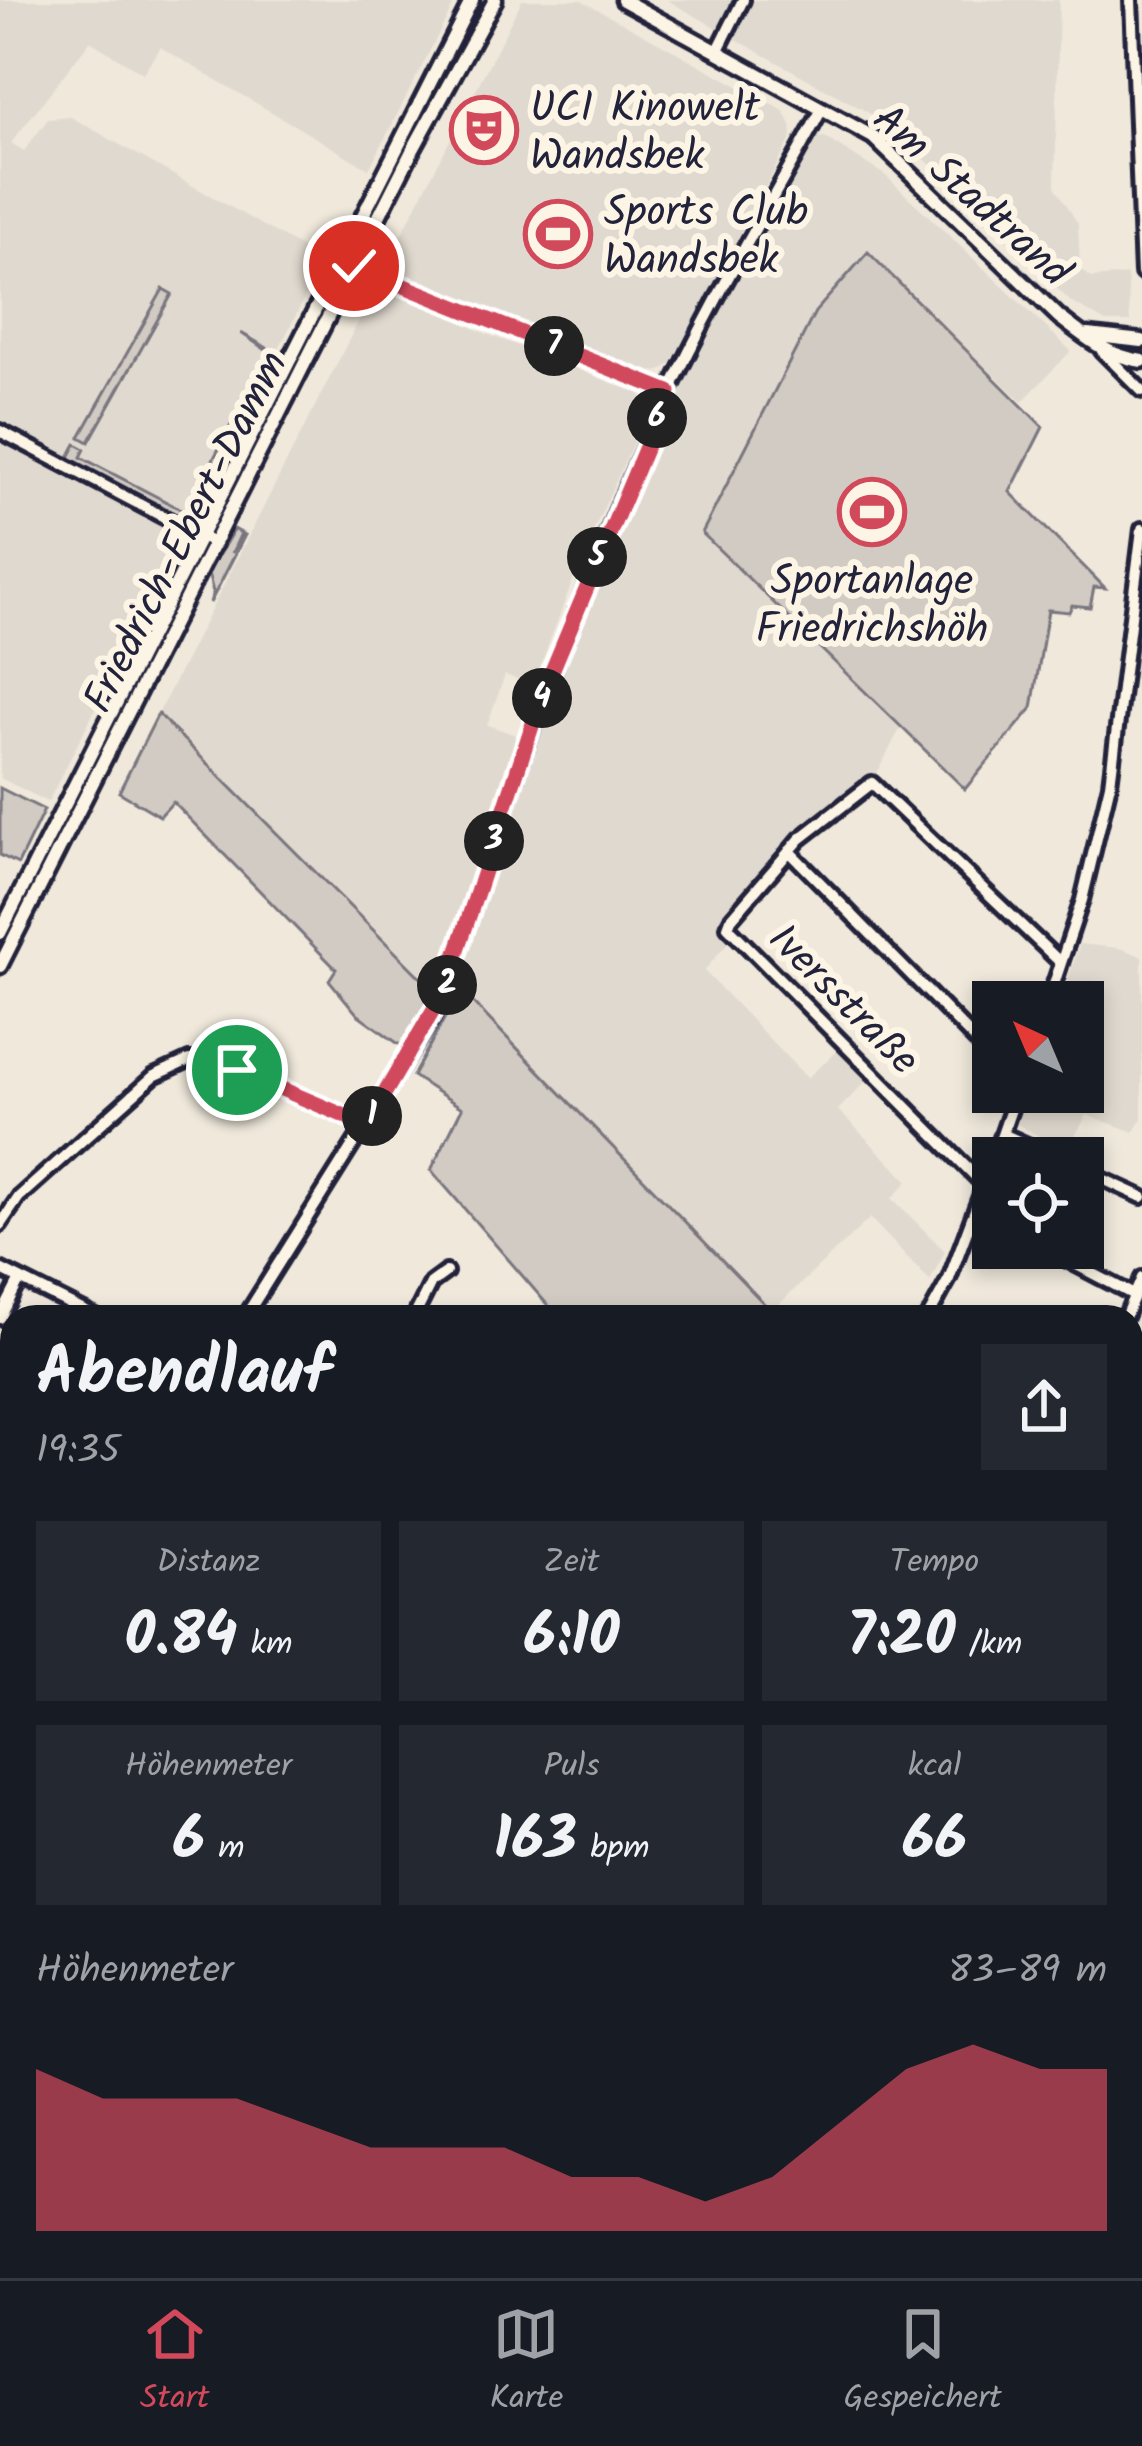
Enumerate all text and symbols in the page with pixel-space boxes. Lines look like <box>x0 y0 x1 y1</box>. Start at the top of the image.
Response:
place label: UCI Kinowelt Wandsbek <box>530 76 761 191</box>
street label: Am Stadtrand <box>856 89 1086 305</box>
theatre icon: UCI Kinowelt Wandsbek <box>449 95 519 165</box>
place label: Sports Club Wandsbek <box>604 180 808 295</box>
sports icon: Sports Club Wandsbek <box>523 199 593 269</box>
pin <box>303 215 405 317</box>
icon: check <box>321 233 387 299</box>
pin: 7 <box>524 316 584 376</box>
text: 7 <box>546 319 562 372</box>
street label: Friedrich-Ebert-Damm <box>67 340 307 725</box>
pin: 6 <box>627 388 687 448</box>
text: 6 <box>648 391 666 444</box>
sports icon: Sportanlage Friedrichshöh <box>837 477 907 547</box>
pin: 5 <box>567 527 627 587</box>
text: 5 <box>589 530 605 583</box>
place label: Sportanlage Friedrichshöh <box>756 549 988 664</box>
pin: 4 <box>512 668 572 728</box>
text: 4 <box>533 671 551 724</box>
pin: 3 <box>464 811 524 871</box>
text: 3 <box>485 814 503 867</box>
street label: Iversstraße <box>751 909 934 1092</box>
pin: 2 <box>417 955 477 1015</box>
text: 2 <box>437 958 457 1011</box>
north arrow <box>972 981 1104 1113</box>
map controls <box>972 981 1104 1269</box>
pin <box>186 1019 288 1121</box>
icon: arrive <box>204 1037 270 1103</box>
pin: 1 <box>342 1086 402 1146</box>
text: 1 <box>367 1089 377 1142</box>
button: locate <box>972 1137 1104 1269</box>
text: Abendlauf <box>36 1323 331 1428</box>
button: share <box>981 1344 1107 1470</box>
text: 19:35 <box>36 1421 120 1483</box>
text: Distanz <box>157 1537 260 1590</box>
text: Zeit <box>544 1537 599 1590</box>
text: Tempo <box>890 1537 979 1590</box>
text: 0.84 <box>124 1590 238 1686</box>
text: 6:10 <box>523 1590 620 1686</box>
text: 7:20 <box>847 1590 956 1686</box>
text: km <box>238 1619 293 1672</box>
text: /km <box>956 1619 1022 1672</box>
text: Höhenmeter <box>125 1741 292 1794</box>
text: Puls <box>544 1741 599 1794</box>
text: kcal <box>908 1741 961 1794</box>
text: 6 <box>172 1794 205 1890</box>
text: 163 <box>493 1794 577 1890</box>
text: 66 <box>902 1794 967 1890</box>
text: m <box>205 1823 245 1876</box>
text: bpm <box>577 1823 650 1876</box>
text: Höhenmeter <box>36 1941 233 2003</box>
text: 83–89 m <box>948 1941 1107 2003</box>
tab: Start <box>140 2301 210 2426</box>
tab: Karte <box>490 2301 563 2426</box>
tab: Gespeichert <box>843 2301 1002 2426</box>

